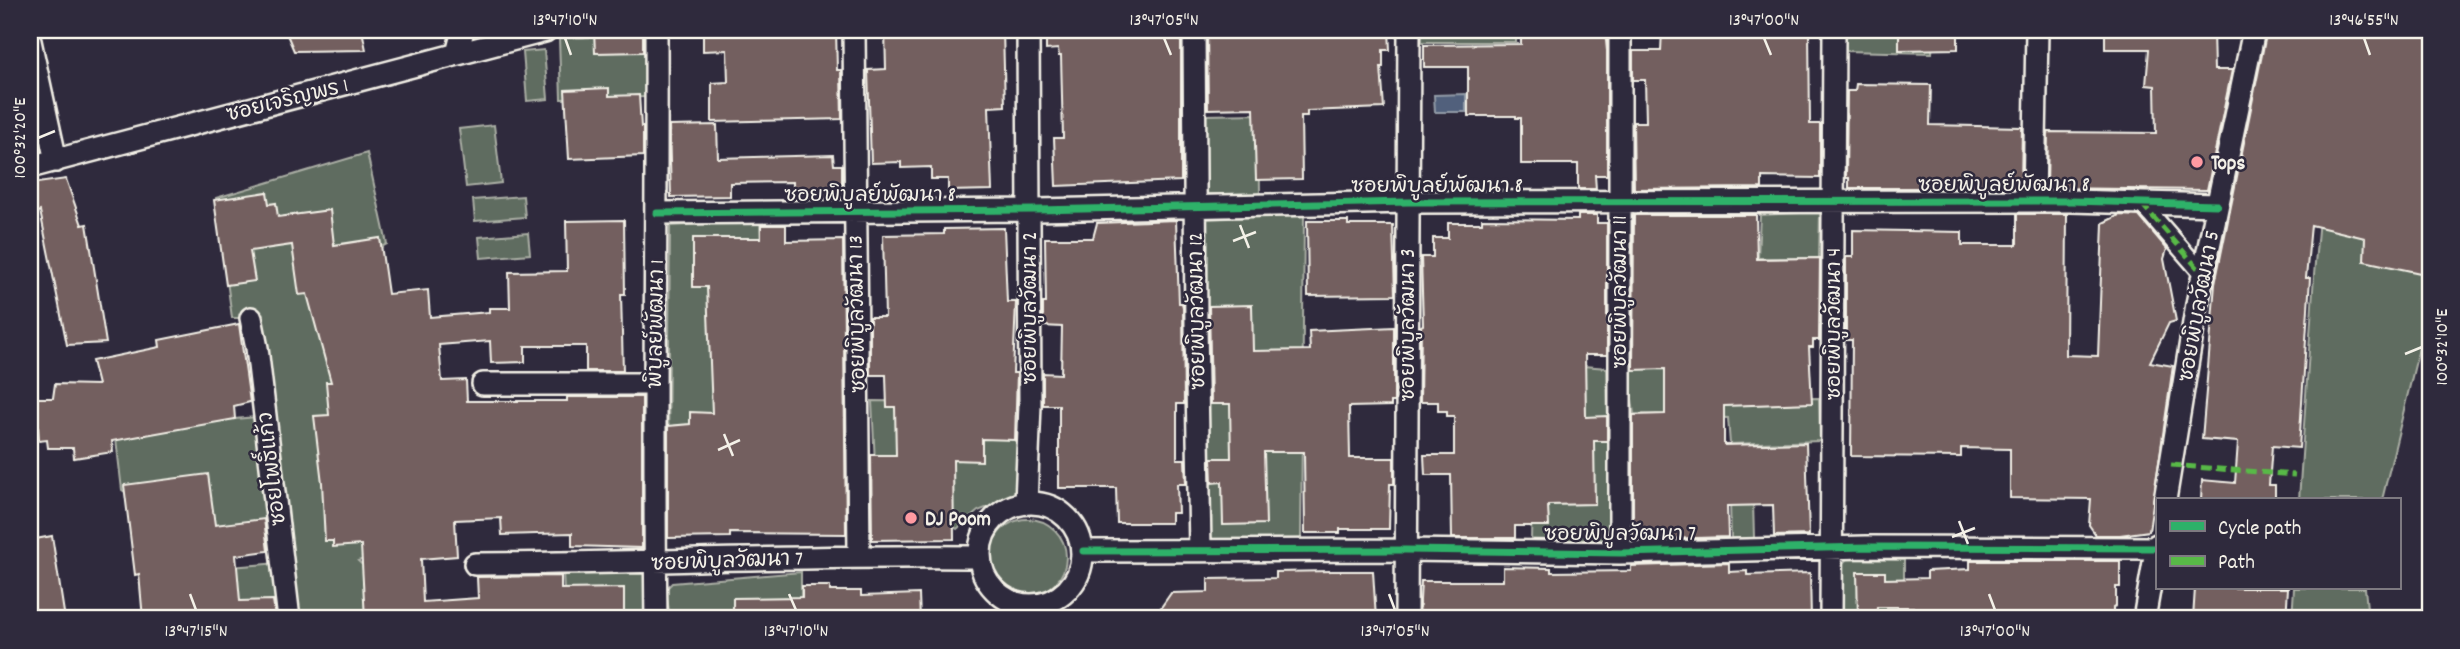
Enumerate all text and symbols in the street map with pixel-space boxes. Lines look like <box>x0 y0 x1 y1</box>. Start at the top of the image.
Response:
text: 13°47'10"N <box>533 9 597 34</box>
text: 13°47'05"N <box>1129 9 1199 34</box>
text: 13°47'00"N <box>1729 9 1799 34</box>
text: 13°46'55"N <box>2329 9 2399 34</box>
street label: ซอยเจริญพร 1 <box>224 72 352 132</box>
text: 100°32'20"E <box>9 98 34 179</box>
place label: Tops <box>2211 150 2246 180</box>
marker: Tops <box>2189 154 2205 170</box>
street label: ซอยพิบูลย์พัฒนา 8 <box>1918 171 2090 202</box>
street label: ซอยพิบูลย์พัฒนา 8 <box>1351 172 1523 203</box>
street label: ซอยพิบูลย์พัฒนา 8 <box>784 181 956 212</box>
street label: ซอยพิบูลวัฒนา 11 <box>1607 215 1637 369</box>
street label: ซอยพิบูลวัฒนา 5 <box>2173 228 2229 385</box>
street label: ซอยพิบูลวัฒนา 2 <box>1017 231 1047 385</box>
street label: ซอยพิบูลวัฒนา 12 <box>1183 232 1215 390</box>
street label: ซอยพิบูลวัฒนา 13 <box>843 235 875 393</box>
street label: ซอยพิบูลวัฒนา 3 <box>1395 248 1425 402</box>
street label: ซอยพิบูลวัฒนา 4 <box>1821 248 1851 400</box>
street label: พิบูลย์พัฒนา 1 <box>641 259 674 389</box>
text: 100°32'10"E <box>2431 308 2456 386</box>
street label: ซอยโพธิ์แก้ว <box>246 410 296 528</box>
legend <box>2156 498 2400 590</box>
place label: DJ Poom <box>925 506 991 536</box>
marker: DJ Poom <box>903 510 919 526</box>
text: Cycle path <box>2218 515 2301 545</box>
street label: ซอยพิบูลวัฒนา 7 <box>1544 521 1696 551</box>
street label: ซอยพิบูลวัฒนา 7 <box>651 545 804 581</box>
text: Path <box>2218 549 2255 579</box>
text: 13°47'15"N <box>164 620 228 645</box>
text: 13°47'10"N <box>764 620 828 645</box>
text: 13°47'05"N <box>1360 620 1430 645</box>
text: 13°47'00"N <box>1960 620 2030 645</box>

